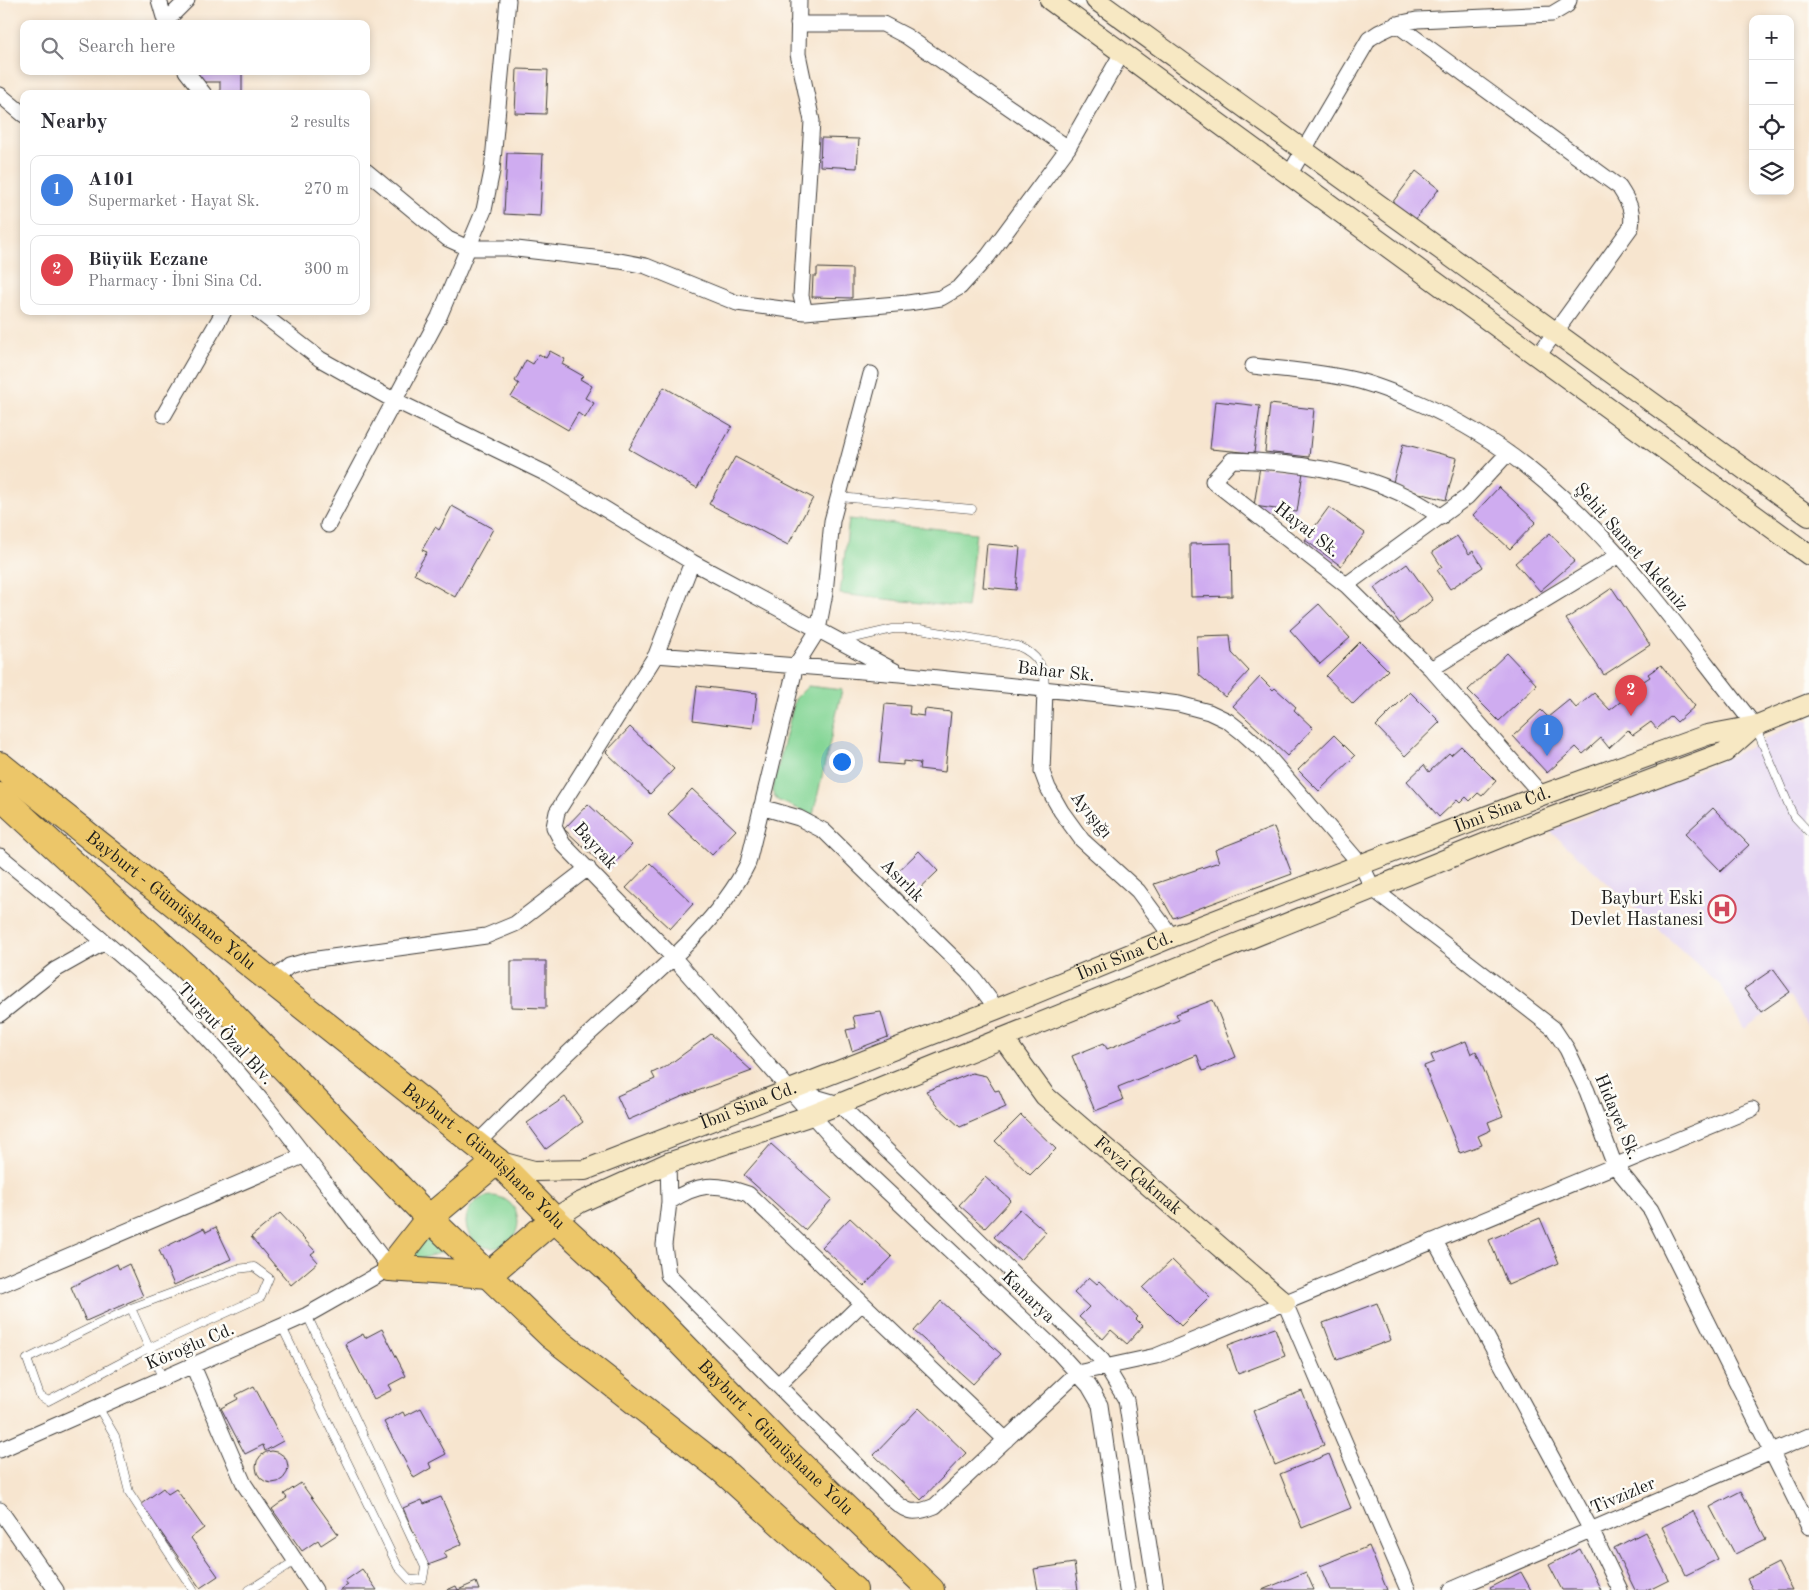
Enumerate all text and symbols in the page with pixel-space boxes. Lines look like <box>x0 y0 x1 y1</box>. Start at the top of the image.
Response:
map controls <box>1749 15 1794 195</box>
button: + <box>1749 15 1794 60</box>
search box <box>20 20 370 75</box>
icon: search <box>38 34 66 62</box>
text: Search here <box>78 38 175 57</box>
button: − <box>1749 60 1794 105</box>
button: locate <box>1749 105 1794 150</box>
text: Nearby <box>40 112 108 133</box>
text: 2 results <box>290 115 350 131</box>
button: layers <box>1749 150 1794 195</box>
text: A101 <box>88 171 135 190</box>
text: 1 <box>52 182 62 198</box>
text: 270 m <box>304 182 349 198</box>
text: Supermarket · Hayat Sk. <box>88 194 260 210</box>
text: Büyük Eczane <box>88 251 208 270</box>
text: 2 <box>52 262 62 278</box>
text: 300 m <box>304 262 349 278</box>
text: Pharmacy · İbni Sina Cd. <box>88 274 262 290</box>
street label: Şehit Samet Akdeniz <box>1571 480 1691 614</box>
street label: Hayat Sk. <box>1271 499 1343 561</box>
street label: Bahar Sk. <box>1016 659 1096 685</box>
pin: 2 <box>1615 675 1647 716</box>
pin: 1 <box>1531 715 1563 756</box>
your location <box>829 749 855 775</box>
street label: İbni Sina Cd. <box>1451 784 1553 837</box>
street label: Ayışığı <box>1067 788 1115 842</box>
street label: Bayrak <box>570 819 620 873</box>
street label: Bayburt - Gümüşhane Yolu <box>82 828 259 974</box>
street label: Asırlık <box>877 856 927 906</box>
place label: Bayburt Eski Devlet Hastanesi <box>1570 890 1703 929</box>
hospital icon: Bayburt Eski Devlet Hastanesi <box>1707 894 1737 924</box>
street label: İbni Sina Cd. <box>1073 929 1176 984</box>
street label: Turgut Özal Blv. <box>174 977 279 1088</box>
street label: Hidayet Sk. <box>1591 1072 1643 1162</box>
street label: İbni Sina Cd. <box>697 1079 799 1133</box>
street label: Bayburt - Gümüşhane Yolu <box>398 1080 568 1233</box>
street label: Fevzi Çakmak <box>1090 1133 1185 1218</box>
street label: Kanarya <box>998 1267 1058 1327</box>
street label: Köroğlu Cd. <box>143 1320 237 1374</box>
street label: Bayburt - Gümüşhane Yolu <box>694 1357 857 1519</box>
street label: Tivzizler <box>1588 1474 1659 1518</box>

